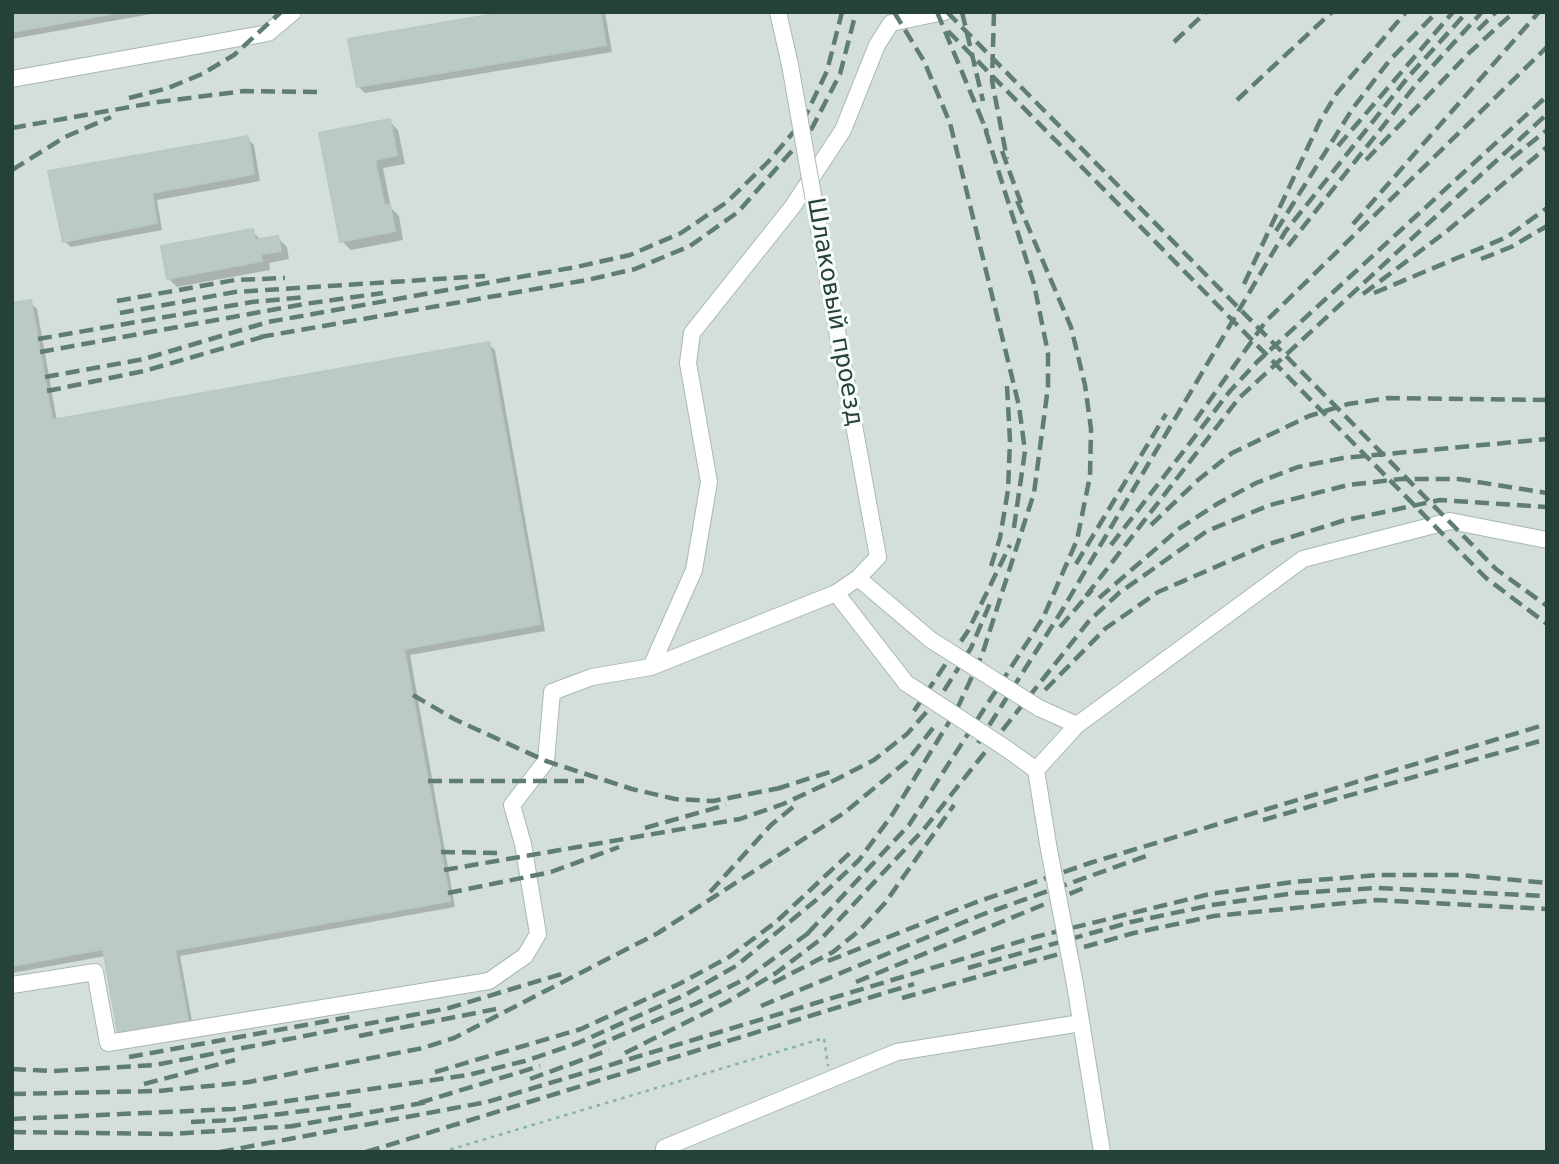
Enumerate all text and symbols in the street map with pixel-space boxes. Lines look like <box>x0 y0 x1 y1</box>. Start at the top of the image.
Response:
street label: Шлаковый проезд <box>800 196 868 428</box>

